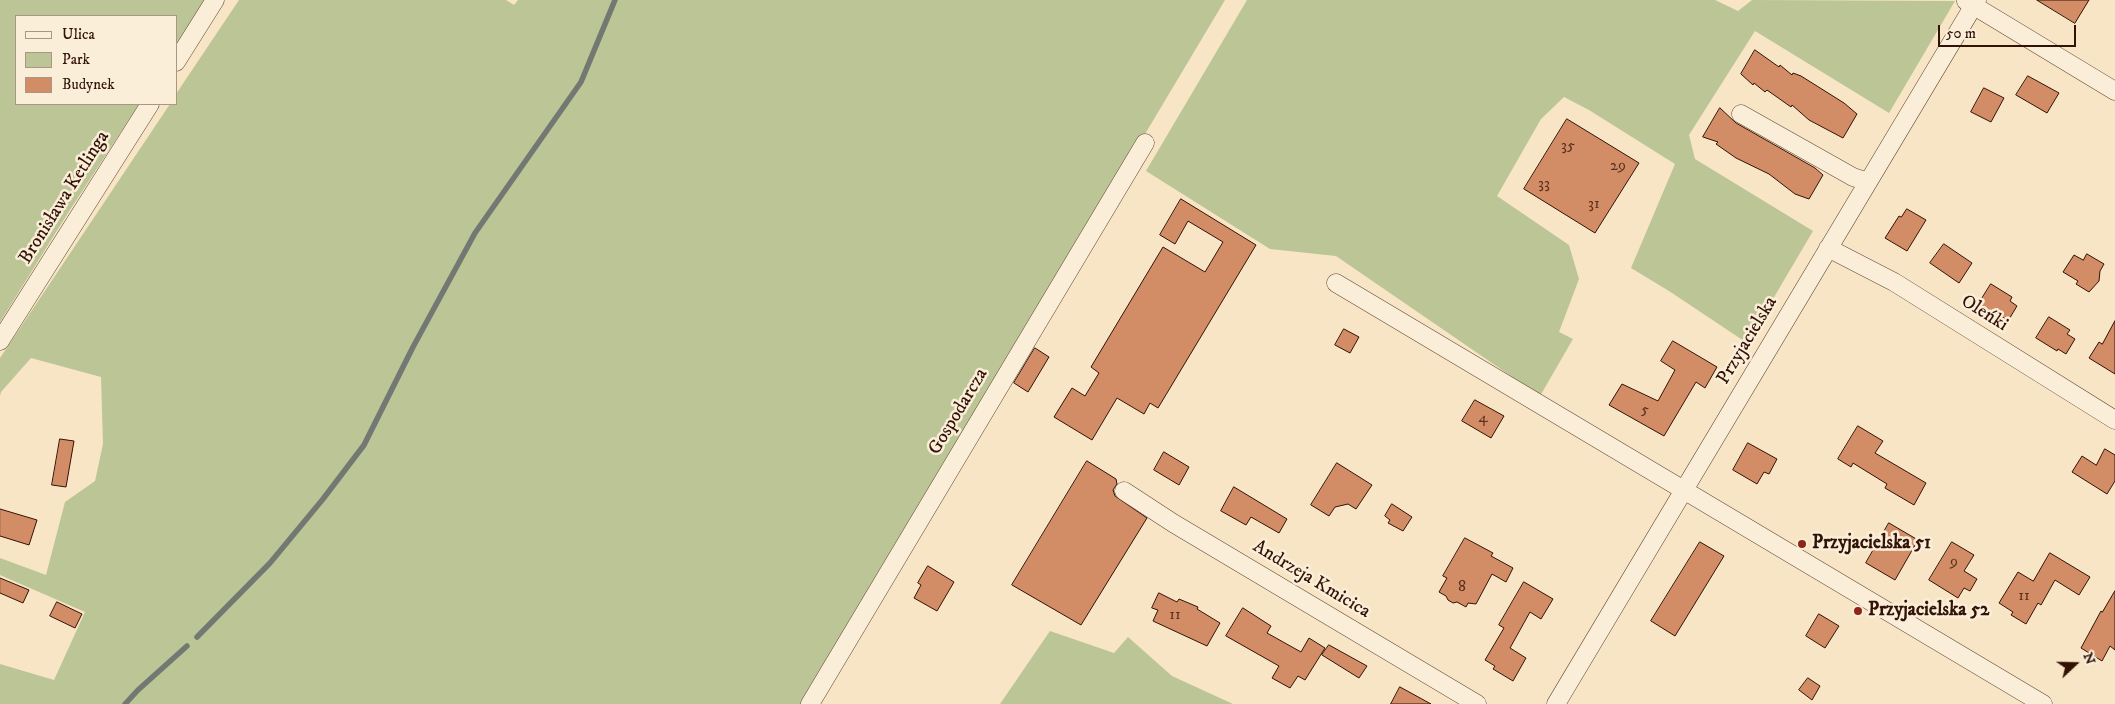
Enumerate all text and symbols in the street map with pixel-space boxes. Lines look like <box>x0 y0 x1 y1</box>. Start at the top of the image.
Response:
legend <box>15 15 178 105</box>
scale bar <box>1940 15 2078 47</box>
text: 50 m <box>1946 24 1976 43</box>
text: Ulica <box>62 25 95 44</box>
text: Park <box>62 50 90 69</box>
text: Budynek <box>62 75 115 94</box>
street label: Bronisława Ketlinga <box>15 127 115 269</box>
house number: 35 <box>1561 137 1575 157</box>
house number: 29 <box>1610 157 1626 177</box>
house number: 33 <box>1538 175 1550 195</box>
house number: 31 <box>1588 195 1600 215</box>
street label: Oleńki <box>1956 291 2012 337</box>
street label: Przyjacielska <box>1713 293 1783 389</box>
street label: Gospodarcza <box>924 365 994 459</box>
house number: 5 <box>1641 401 1649 421</box>
house number: 4 <box>1478 409 1488 429</box>
place label: Przyjacielska 51 <box>1812 533 1931 555</box>
street label: Andrzeja Kmicica <box>1248 536 1374 624</box>
marker: Przyjacielska 51 <box>1796 538 1808 550</box>
house number: 9 <box>1950 553 1958 573</box>
house number: 8 <box>1458 578 1466 598</box>
house number: 11 <box>2018 587 2030 607</box>
place label: Przyjacielska 52 <box>1868 600 1989 622</box>
marker: Przyjacielska 52 <box>1852 605 1864 617</box>
house number: 11 <box>1169 606 1181 626</box>
north arrow <box>2050 639 2100 689</box>
text: N <box>2079 650 2099 667</box>

